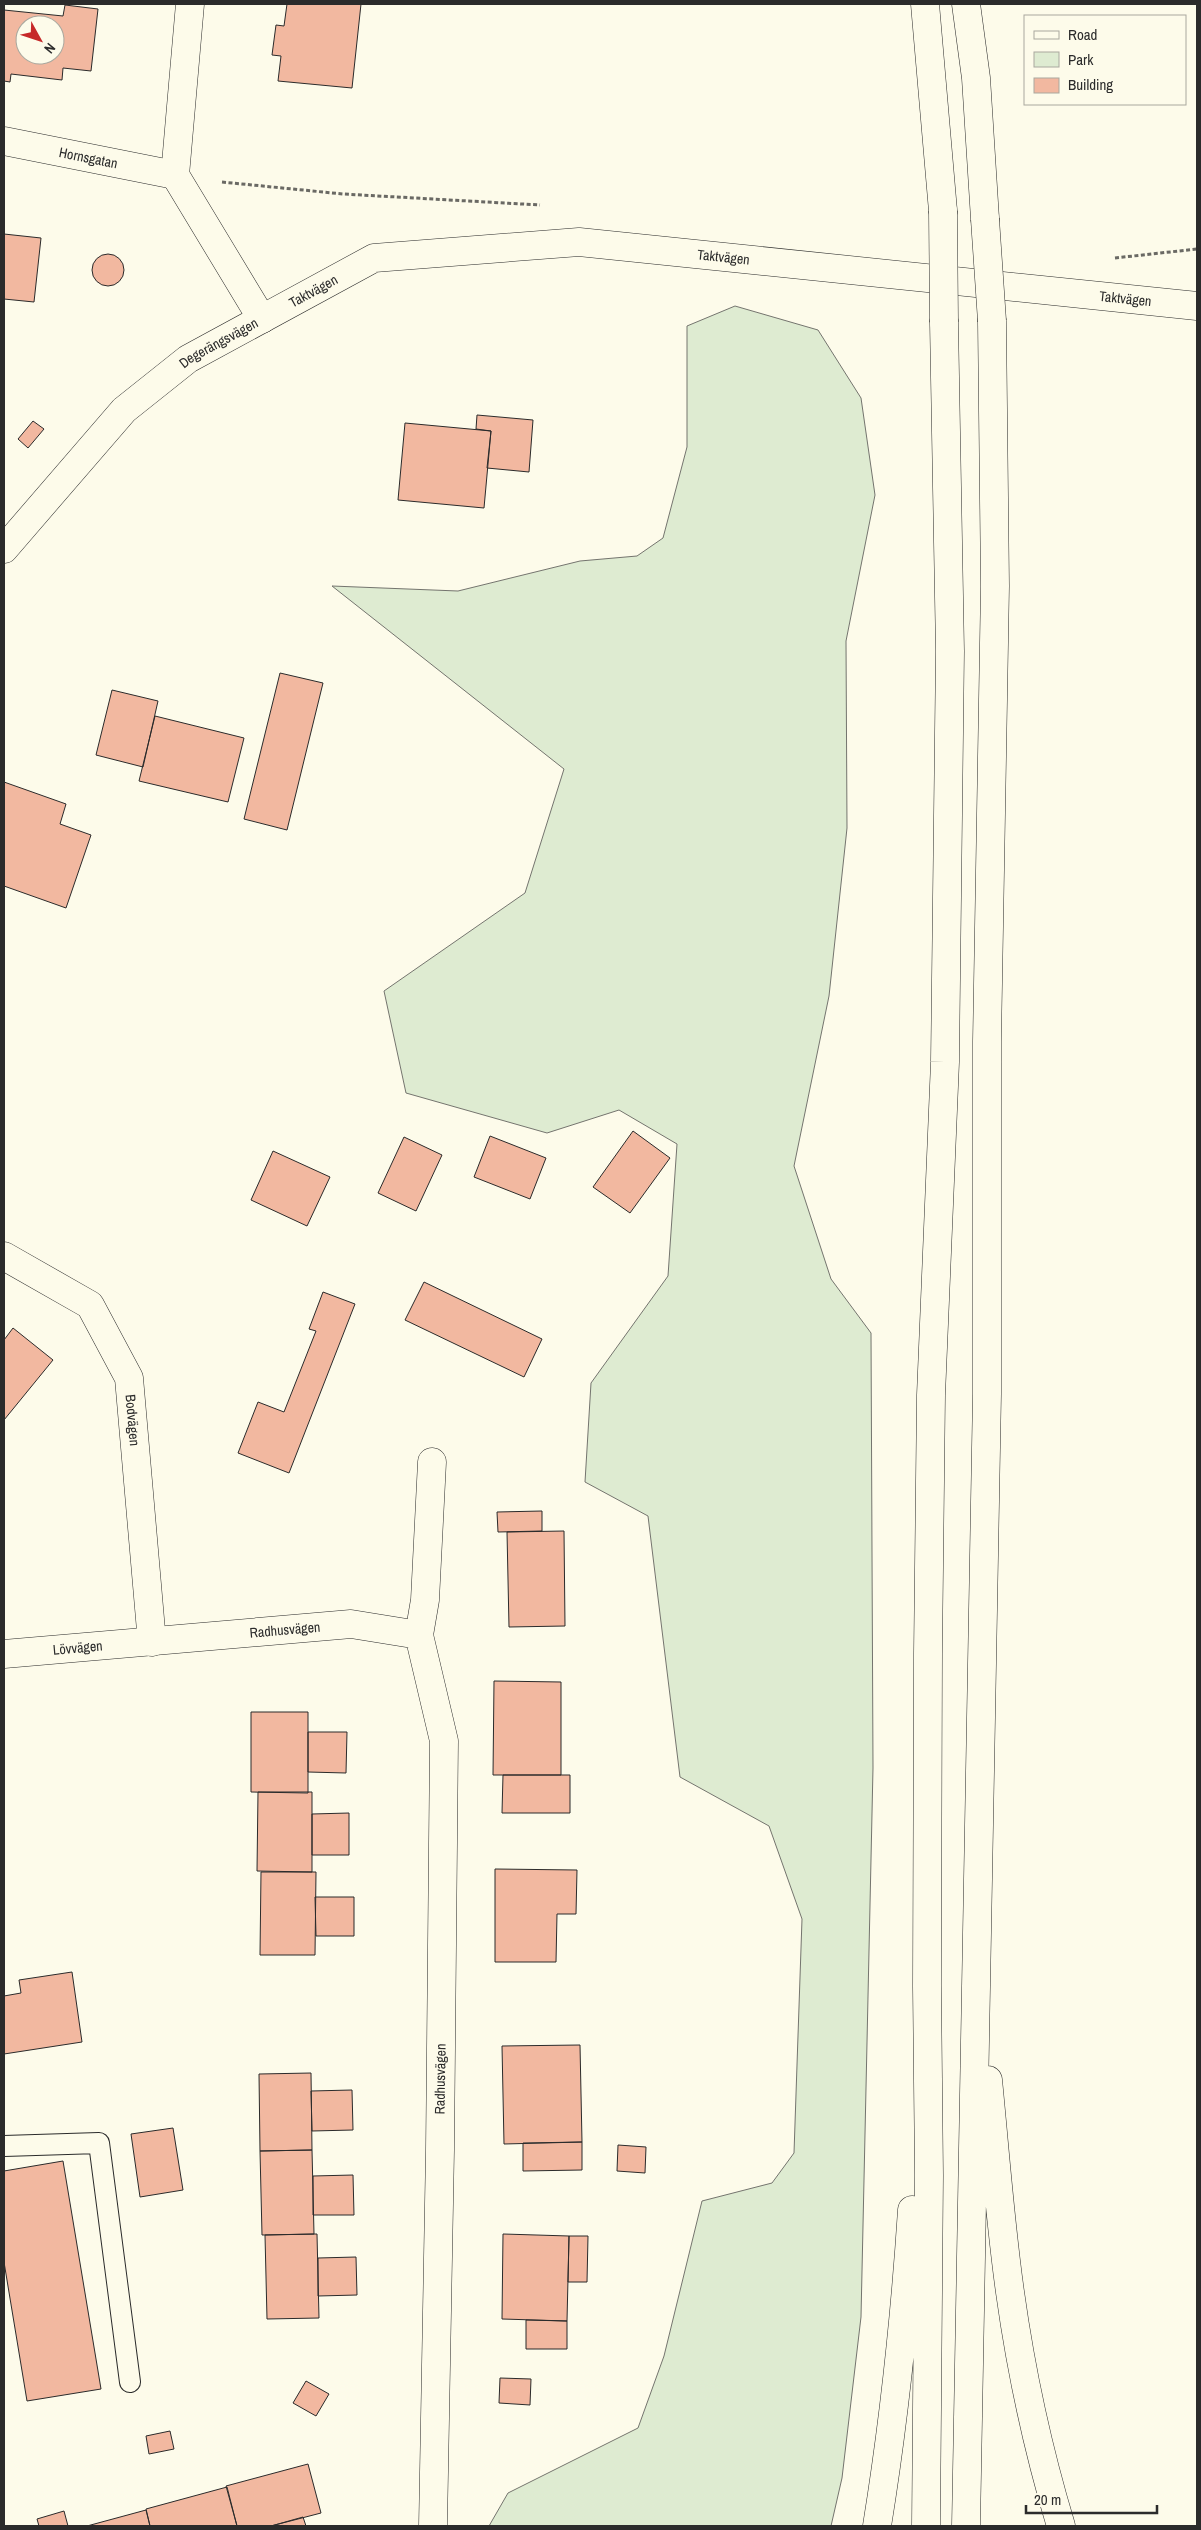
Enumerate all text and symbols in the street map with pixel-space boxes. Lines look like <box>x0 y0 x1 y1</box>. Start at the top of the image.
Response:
north arrow <box>15 15 65 65</box>
legend <box>1024 15 1186 105</box>
text: Road <box>1068 24 1097 45</box>
text: N <box>40 39 60 57</box>
text: Park <box>1068 49 1094 70</box>
text: Building <box>1068 74 1113 95</box>
street label: Hornsgatan <box>57 143 119 172</box>
street label: Taktvägen <box>696 245 751 269</box>
street label: Taktvägen <box>286 271 341 311</box>
street label: Taktvägen <box>1098 287 1152 310</box>
street label: Degerängsvägen <box>175 314 261 372</box>
street label: Bodvägen <box>121 1394 144 1447</box>
street label: Radhusvägen <box>249 1618 321 1642</box>
street label: Lövvägen <box>52 1637 103 1659</box>
street label: Radhusvägen <box>430 2043 450 2115</box>
scale bar <box>1026 2482 1157 2514</box>
text: 20 m <box>1034 2489 1061 2510</box>

